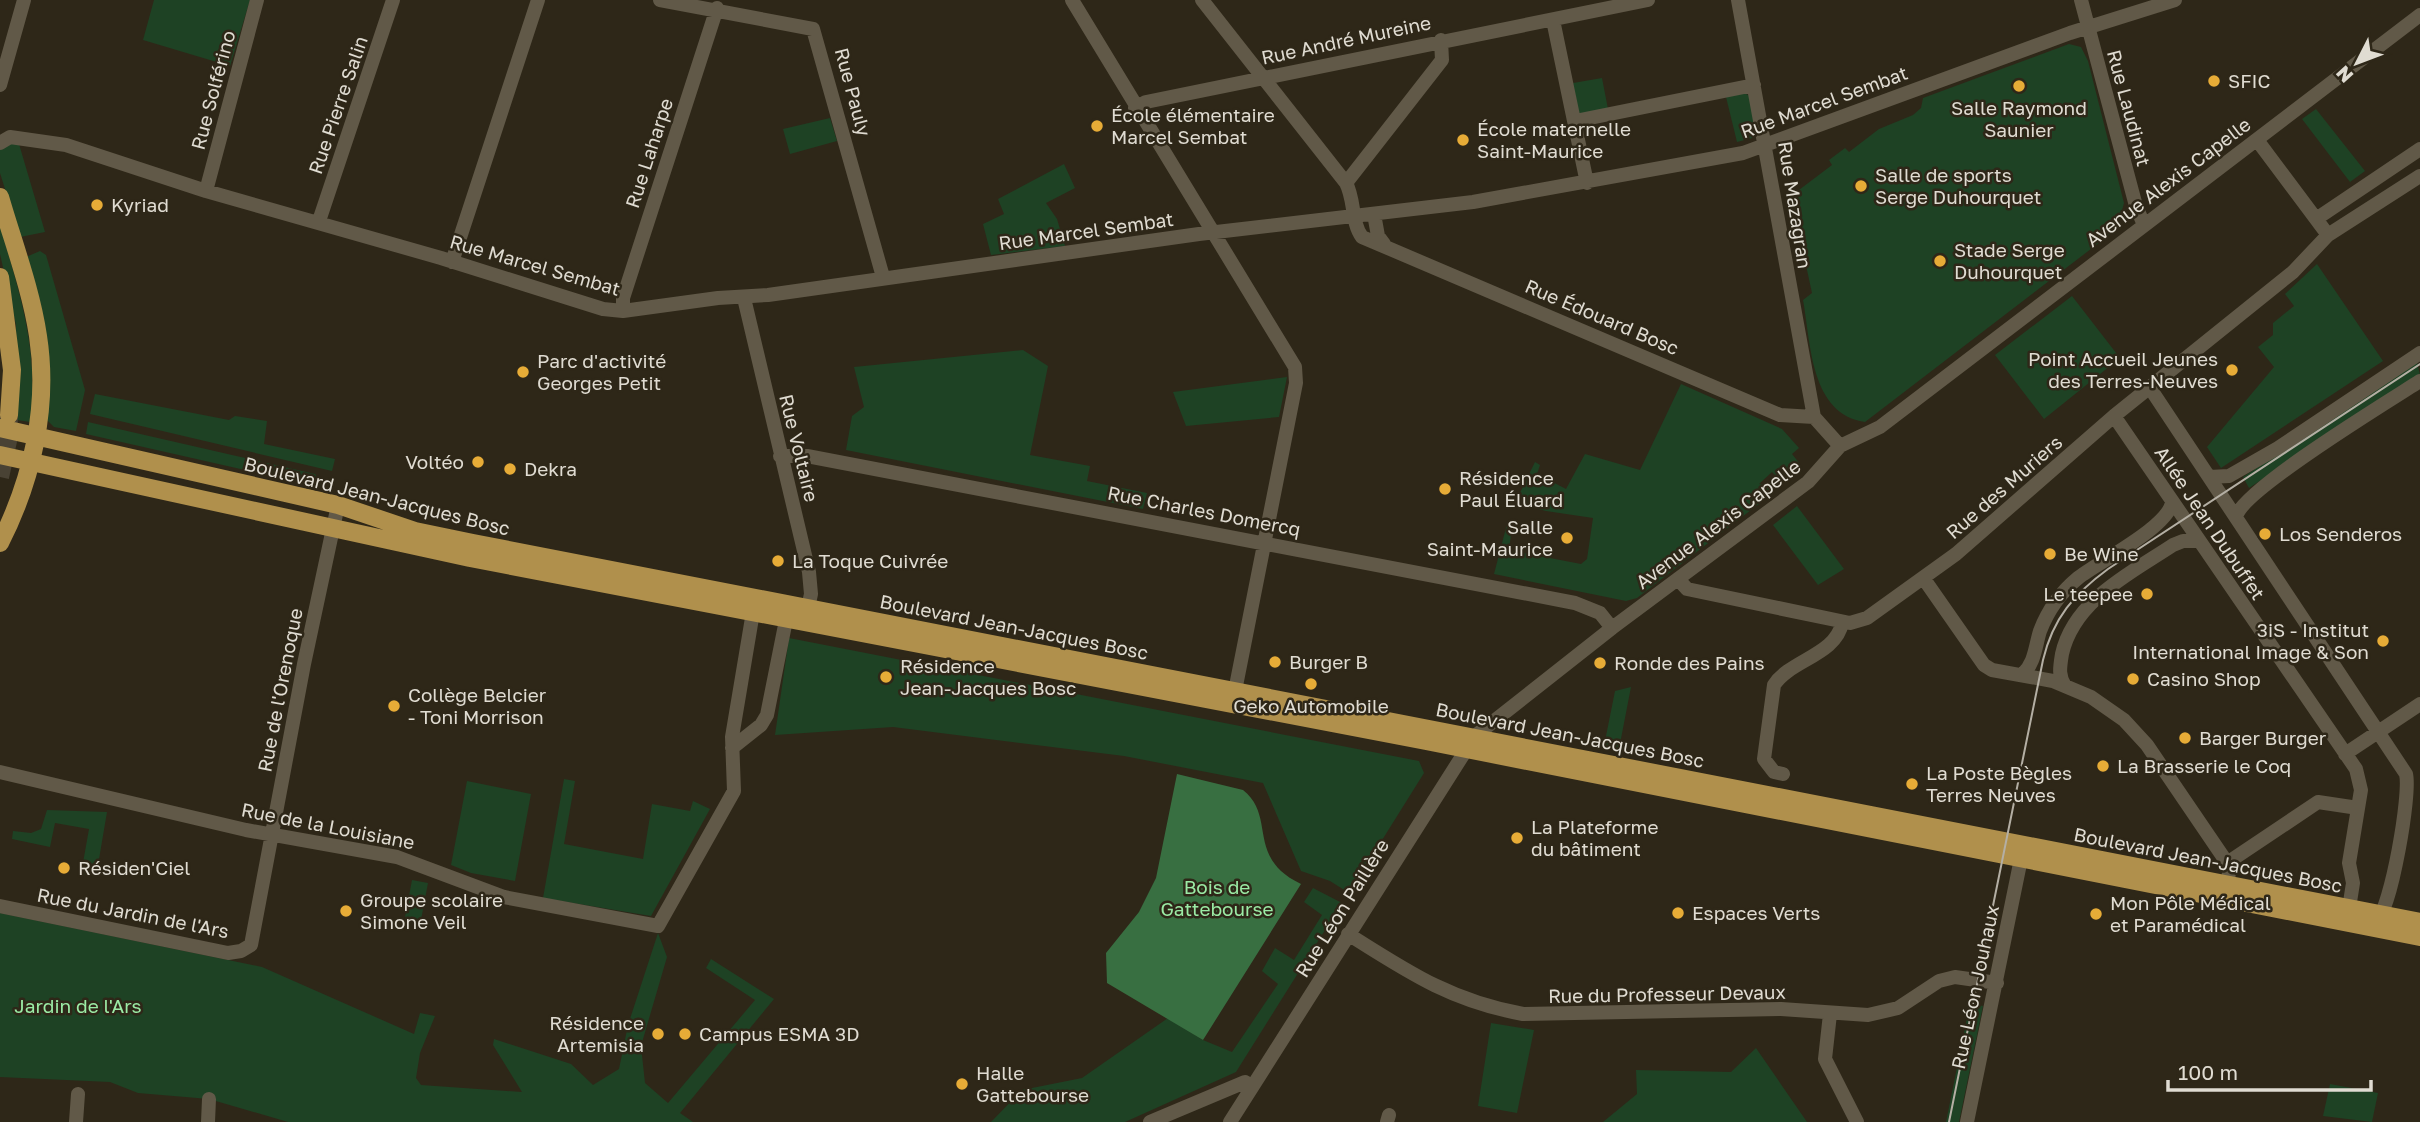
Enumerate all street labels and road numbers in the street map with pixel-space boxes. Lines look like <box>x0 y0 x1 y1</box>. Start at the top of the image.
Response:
street label: Rue André Mureine <box>1259 10 1433 69</box>
street label: Rue Solférino <box>186 28 239 152</box>
street label: Rue Pierre Salin <box>303 33 372 177</box>
street label: Rue Pauly <box>831 45 876 139</box>
street label: Rue Laudinat <box>2103 47 2156 169</box>
street label: Rue Marcel Sembat <box>1737 61 1911 142</box>
street label: Rue Laharpe <box>620 95 677 211</box>
street label: Avenue Alexis Capelle <box>2081 112 2255 251</box>
street label: Rue Mazagran <box>1774 140 1817 270</box>
street label: Rue Marcel Sembat <box>997 207 1175 254</box>
street label: Rue Marcel Sembat <box>447 229 623 300</box>
street label: Rue Édouard Bosc <box>1522 274 1683 359</box>
street label: Rue Voltaire <box>775 392 824 504</box>
street label: Rue des Muriers <box>1941 430 2066 543</box>
street label: Allée Jean Dubuffet <box>2150 442 2270 604</box>
street label: Boulevard Jean-Jacques Bosc <box>242 451 512 540</box>
street label: Avenue Alexis Capelle <box>1631 454 1805 593</box>
street label: Rue Charles Domercq <box>1106 481 1303 541</box>
street label: Boulevard Jean-Jacques Bosc <box>878 589 1150 664</box>
street label: Rue de l'Orenoque <box>252 606 307 774</box>
street label: Boulevard Jean-Jacques Bosc <box>1434 697 1706 772</box>
street label: Rue de la Louisiane <box>239 797 417 854</box>
street label: Boulevard Jean-Jacques Bosc <box>2072 822 2344 897</box>
street label: Rue Léon Paillère <box>1290 834 1393 981</box>
street label: Rue du Jardin de l'Ars <box>35 883 231 942</box>
street label: Rue Léon Jouhaux <box>1946 903 2003 1071</box>
street label: Rue du Professeur Devaux <box>1548 980 1786 1007</box>

